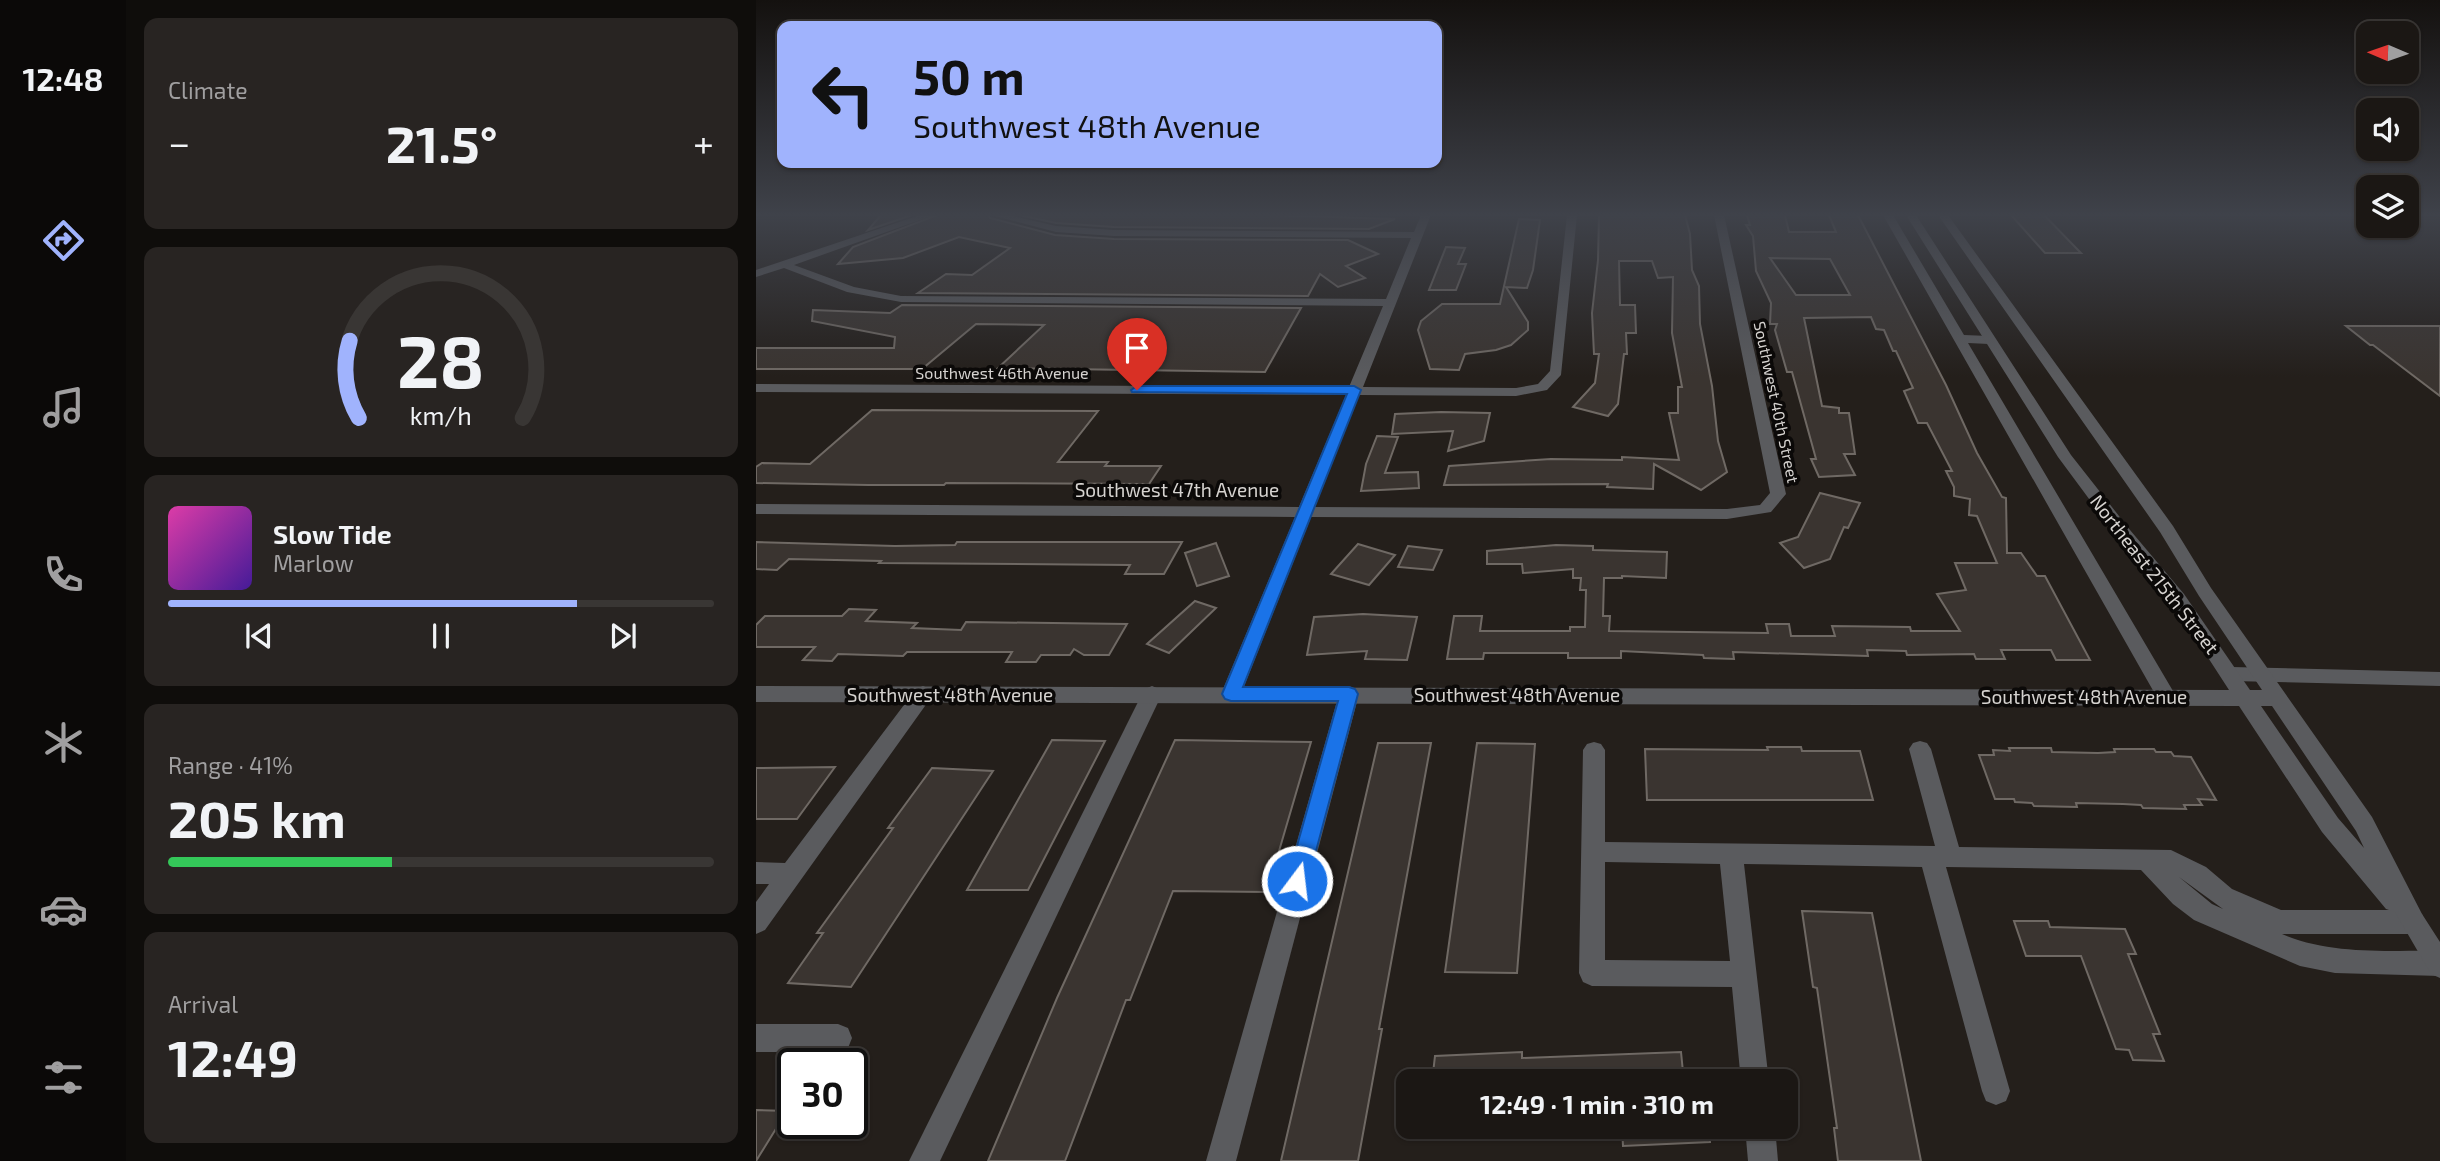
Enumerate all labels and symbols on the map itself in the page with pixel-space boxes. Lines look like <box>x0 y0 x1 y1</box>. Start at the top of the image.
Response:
north arrow <box>2356 21 2418 84</box>
pin <box>1107 318 1167 390</box>
street label: Southwest 40th Street <box>1751 319 1803 485</box>
street label: Southwest 46th Avenue <box>915 363 1089 382</box>
street label: Southwest 47th Avenue <box>1075 478 1279 501</box>
street label: Northeast 215th Street <box>2086 490 2224 658</box>
street label: Southwest 48th Avenue <box>847 683 1053 706</box>
street label: Southwest 48th Avenue <box>1414 683 1620 706</box>
street label: Southwest 48th Avenue <box>1981 685 2187 708</box>
position arrow <box>1260 844 1334 918</box>
speed limit sign: 30 <box>777 1048 868 1139</box>

